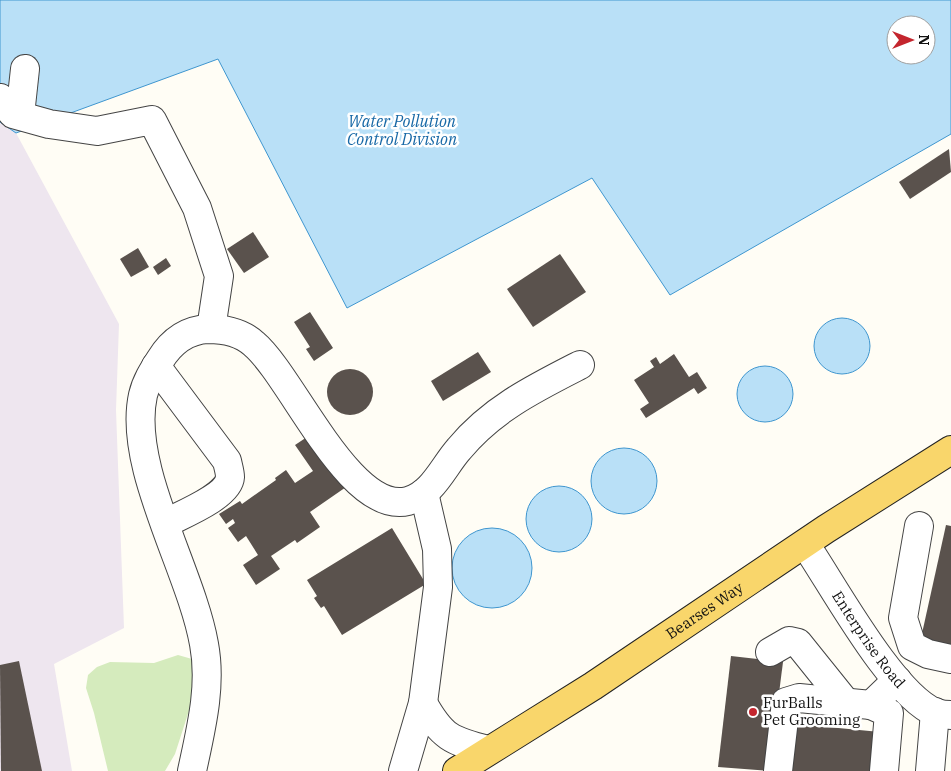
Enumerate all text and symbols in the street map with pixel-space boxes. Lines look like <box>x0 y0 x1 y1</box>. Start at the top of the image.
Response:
north arrow <box>886 15 936 65</box>
text: N <box>915 34 933 46</box>
water label: Water Pollution Control Division <box>347 111 457 149</box>
street label: Bearses Way <box>662 578 747 643</box>
street label: Enterprise Road <box>828 587 910 692</box>
place label: FurBalls Pet Grooming <box>763 693 860 729</box>
marker: FurBalls Pet Grooming <box>747 706 759 718</box>

